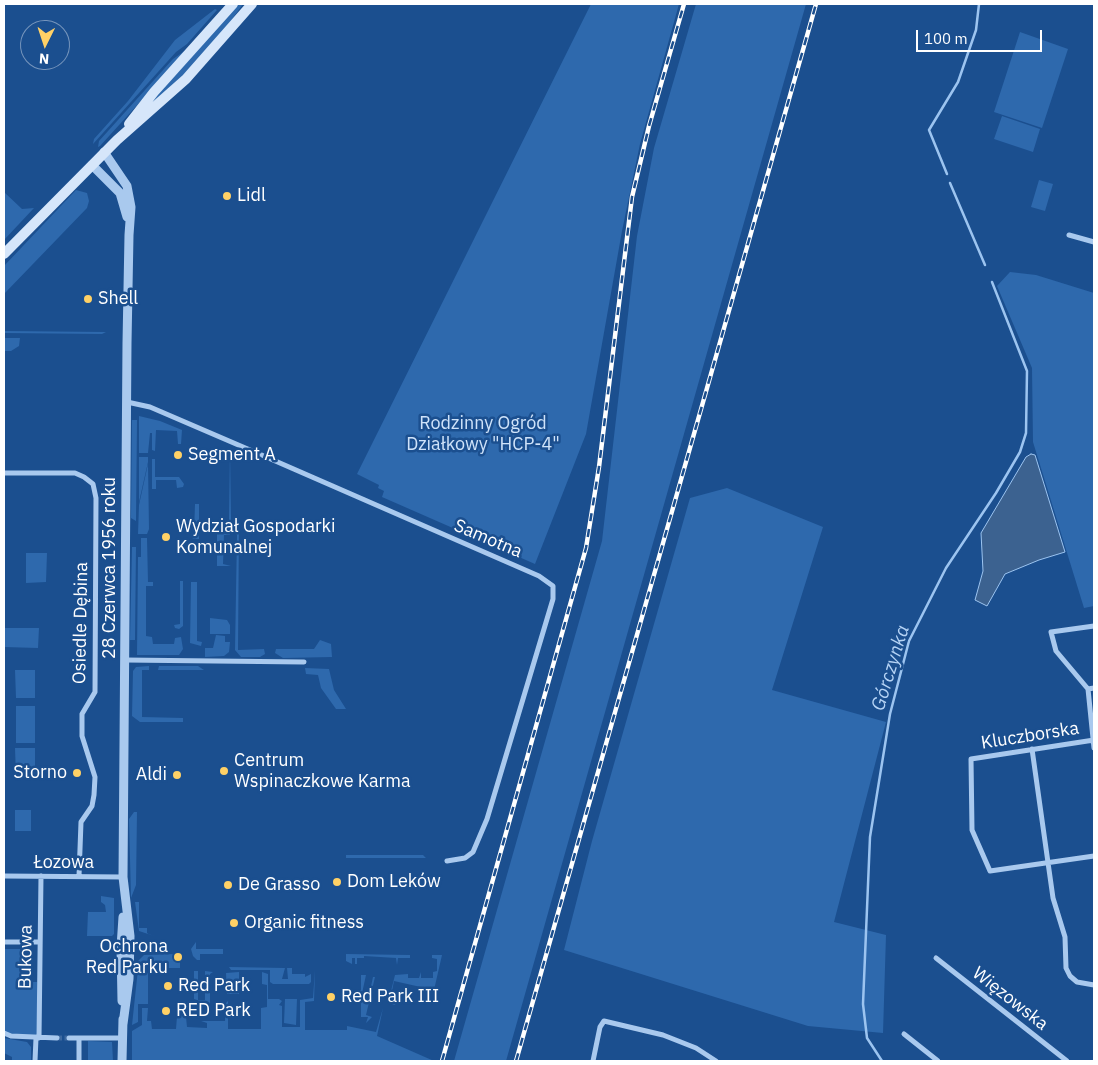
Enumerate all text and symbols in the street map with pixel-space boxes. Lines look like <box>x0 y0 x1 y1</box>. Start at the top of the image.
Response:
north arrow <box>20 20 70 70</box>
scale bar <box>918 20 1044 52</box>
text: 100 m <box>924 29 968 48</box>
text: N <box>38 50 50 68</box>
place label: Lidl <box>237 185 266 207</box>
marker: Lidl <box>221 190 233 202</box>
place label: Shell <box>98 288 138 310</box>
marker: Shell <box>82 293 94 305</box>
park label: Rodzinny Ogród Działkowy "HCP-4" <box>406 413 560 456</box>
place label: Segment A <box>188 444 276 466</box>
marker: Segment A <box>172 449 184 461</box>
street label: 28 Czerwca 1956 roku <box>99 477 121 659</box>
street label: Samotna <box>451 515 525 563</box>
place label: Wydział Gospodarki Komunalnej <box>176 516 336 558</box>
marker: Wydział Gospodarki Komunalnej <box>160 531 172 543</box>
street label: Osiedle Dębina <box>69 562 93 684</box>
water label: Górczynka <box>867 623 915 713</box>
street label: Kluczborska <box>979 718 1081 754</box>
place label: Centrum Wspinaczkowe Karma <box>234 750 411 792</box>
place label: Storno <box>13 762 67 784</box>
place label: Aldi <box>136 764 167 786</box>
marker: Centrum Wspinaczkowe Karma <box>218 765 230 777</box>
marker: Storno <box>71 767 83 779</box>
marker: Aldi <box>171 769 183 781</box>
street label: Łozowa <box>34 852 94 874</box>
place label: Dom Leków <box>347 871 441 893</box>
place label: De Grasso <box>238 874 320 896</box>
marker: Dom Leków <box>331 876 343 888</box>
marker: De Grasso <box>222 879 234 891</box>
place label: Organic fitness <box>244 912 364 934</box>
marker: Organic fitness <box>228 917 240 929</box>
street label: Bukowa <box>15 925 37 989</box>
place label: Ochrona Red Parku <box>86 936 168 979</box>
marker: Ochrona Red Parku <box>172 951 184 963</box>
street label: Więzowska <box>968 963 1052 1035</box>
place label: Red Park <box>178 975 250 997</box>
marker: Red Park <box>162 980 174 992</box>
place label: Red Park III <box>341 986 439 1008</box>
marker: Red Park III <box>325 991 337 1003</box>
place label: RED Park <box>176 1000 251 1022</box>
marker: RED Park <box>160 1005 172 1017</box>

